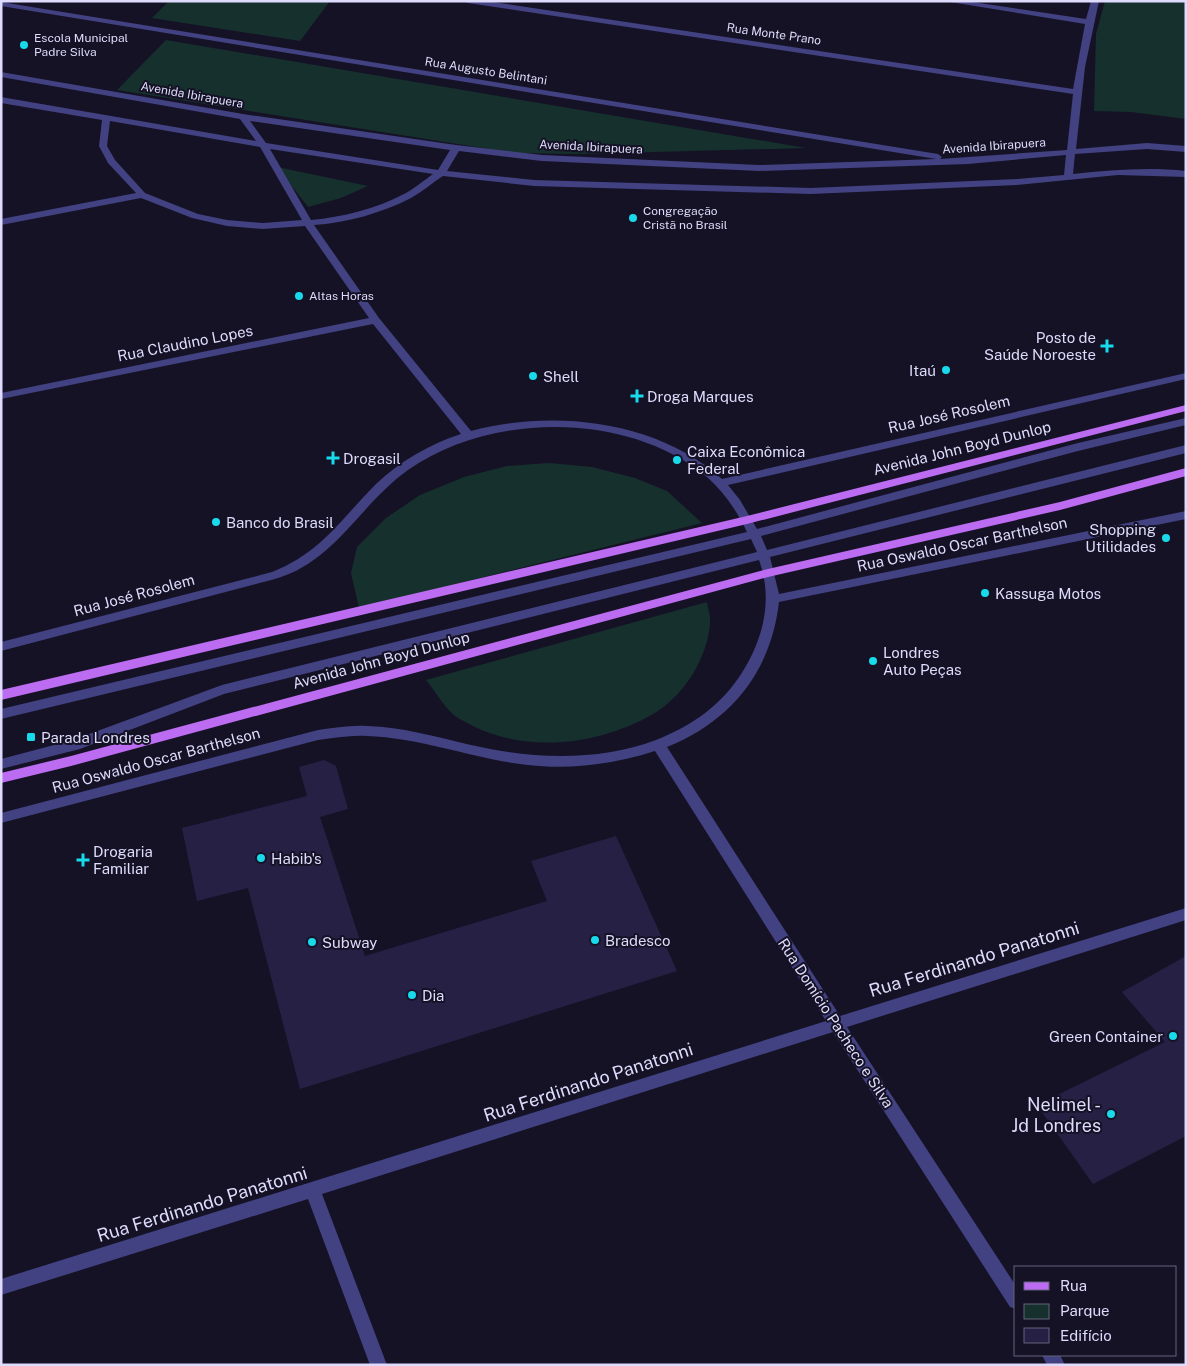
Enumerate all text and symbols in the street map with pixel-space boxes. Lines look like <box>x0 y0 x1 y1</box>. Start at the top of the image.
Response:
street label: Rua Monte Prano <box>726 20 822 48</box>
place label: Escola Municipal Padre Silva <box>34 31 129 59</box>
marker: Escola Municipal Padre Silva <box>18 39 30 51</box>
street label: Rua Augusto Belintani <box>424 54 548 88</box>
street label: Avenida Ibirapuera <box>140 79 244 111</box>
street label: Avenida Ibirapuera <box>942 135 1046 157</box>
street label: Avenida Ibirapuera <box>539 137 643 157</box>
place label: Congregação Cristã no Brasil <box>643 204 728 232</box>
marker: Congregação Cristã no Brasil <box>627 212 639 224</box>
place label: Altas Horas <box>309 289 374 303</box>
marker: Altas Horas <box>293 290 305 302</box>
street label: Rua Claudino Lopes <box>116 322 254 364</box>
place label: Posto de Saúde Noroeste <box>984 329 1096 363</box>
marker: Posto de Saúde Noroeste <box>1100 339 1114 353</box>
place label: Itaú <box>909 362 936 379</box>
marker: Itaú <box>940 364 952 376</box>
place label: Shell <box>543 368 579 385</box>
marker: Shell <box>527 370 539 382</box>
place label: Droga Marques <box>647 388 754 405</box>
marker: Droga Marques <box>631 390 643 402</box>
street label: Rua José Rosolem <box>886 392 1012 436</box>
street label: Avenida John Boyd Dunlop <box>871 418 1053 478</box>
place label: Caixa Econômica Federal <box>687 443 805 477</box>
place label: Drogasil <box>343 450 401 467</box>
marker: Drogasil <box>327 452 339 464</box>
marker: Caixa Econômica Federal <box>671 454 683 466</box>
street label: Rua Oswaldo Oscar Barthelson <box>855 513 1069 575</box>
place label: Banco do Brasil <box>226 514 334 531</box>
marker: Banco do Brasil <box>210 516 222 528</box>
place label: Shopping Utilidades <box>1085 521 1156 555</box>
marker: Shopping Utilidades <box>1160 532 1172 544</box>
street label: Rua José Rosolem <box>72 571 196 619</box>
place label: Kassuga Motos <box>995 585 1101 602</box>
marker: Kassuga Motos <box>979 587 991 599</box>
street label: Avenida John Boyd Dunlop <box>291 628 471 692</box>
place label: Londres Auto Peças <box>883 644 962 678</box>
marker: Londres Auto Peças <box>867 655 879 667</box>
street label: Rua Oswaldo Oscar Barthelson <box>50 724 262 796</box>
place label: Parada Londres <box>41 729 150 746</box>
marker: Parada Londres <box>25 731 37 743</box>
place label: Drogaria Familiar <box>93 843 153 877</box>
place label: Habib's <box>271 850 322 867</box>
marker: Habib's <box>255 852 267 864</box>
marker: Drogaria Familiar <box>77 854 89 866</box>
street label: Rua Ferdinando Panatonni <box>866 917 1082 1001</box>
place label: Bradesco <box>605 932 671 949</box>
place label: Subway <box>322 934 377 951</box>
marker: Bradesco <box>589 934 601 946</box>
street label: Rua Domício Pacheco e Silva <box>775 935 897 1111</box>
marker: Subway <box>306 936 318 948</box>
place label: Dia <box>422 987 444 1004</box>
marker: Dia <box>406 989 418 1001</box>
place label: Green Container <box>1049 1028 1163 1045</box>
marker: Green Container <box>1167 1030 1179 1042</box>
street label: Rua Ferdinando Panatonni <box>481 1038 695 1126</box>
place label: Nelimel - Jd Londres <box>1011 1094 1101 1136</box>
marker: Nelimel - Jd Londres <box>1105 1108 1117 1120</box>
street label: Rua Ferdinando Panatonni <box>94 1162 310 1246</box>
legend <box>1014 1266 1177 1356</box>
text: Rua <box>1060 1277 1087 1294</box>
text: Parque <box>1060 1302 1110 1319</box>
text: Edifício <box>1060 1327 1112 1344</box>

